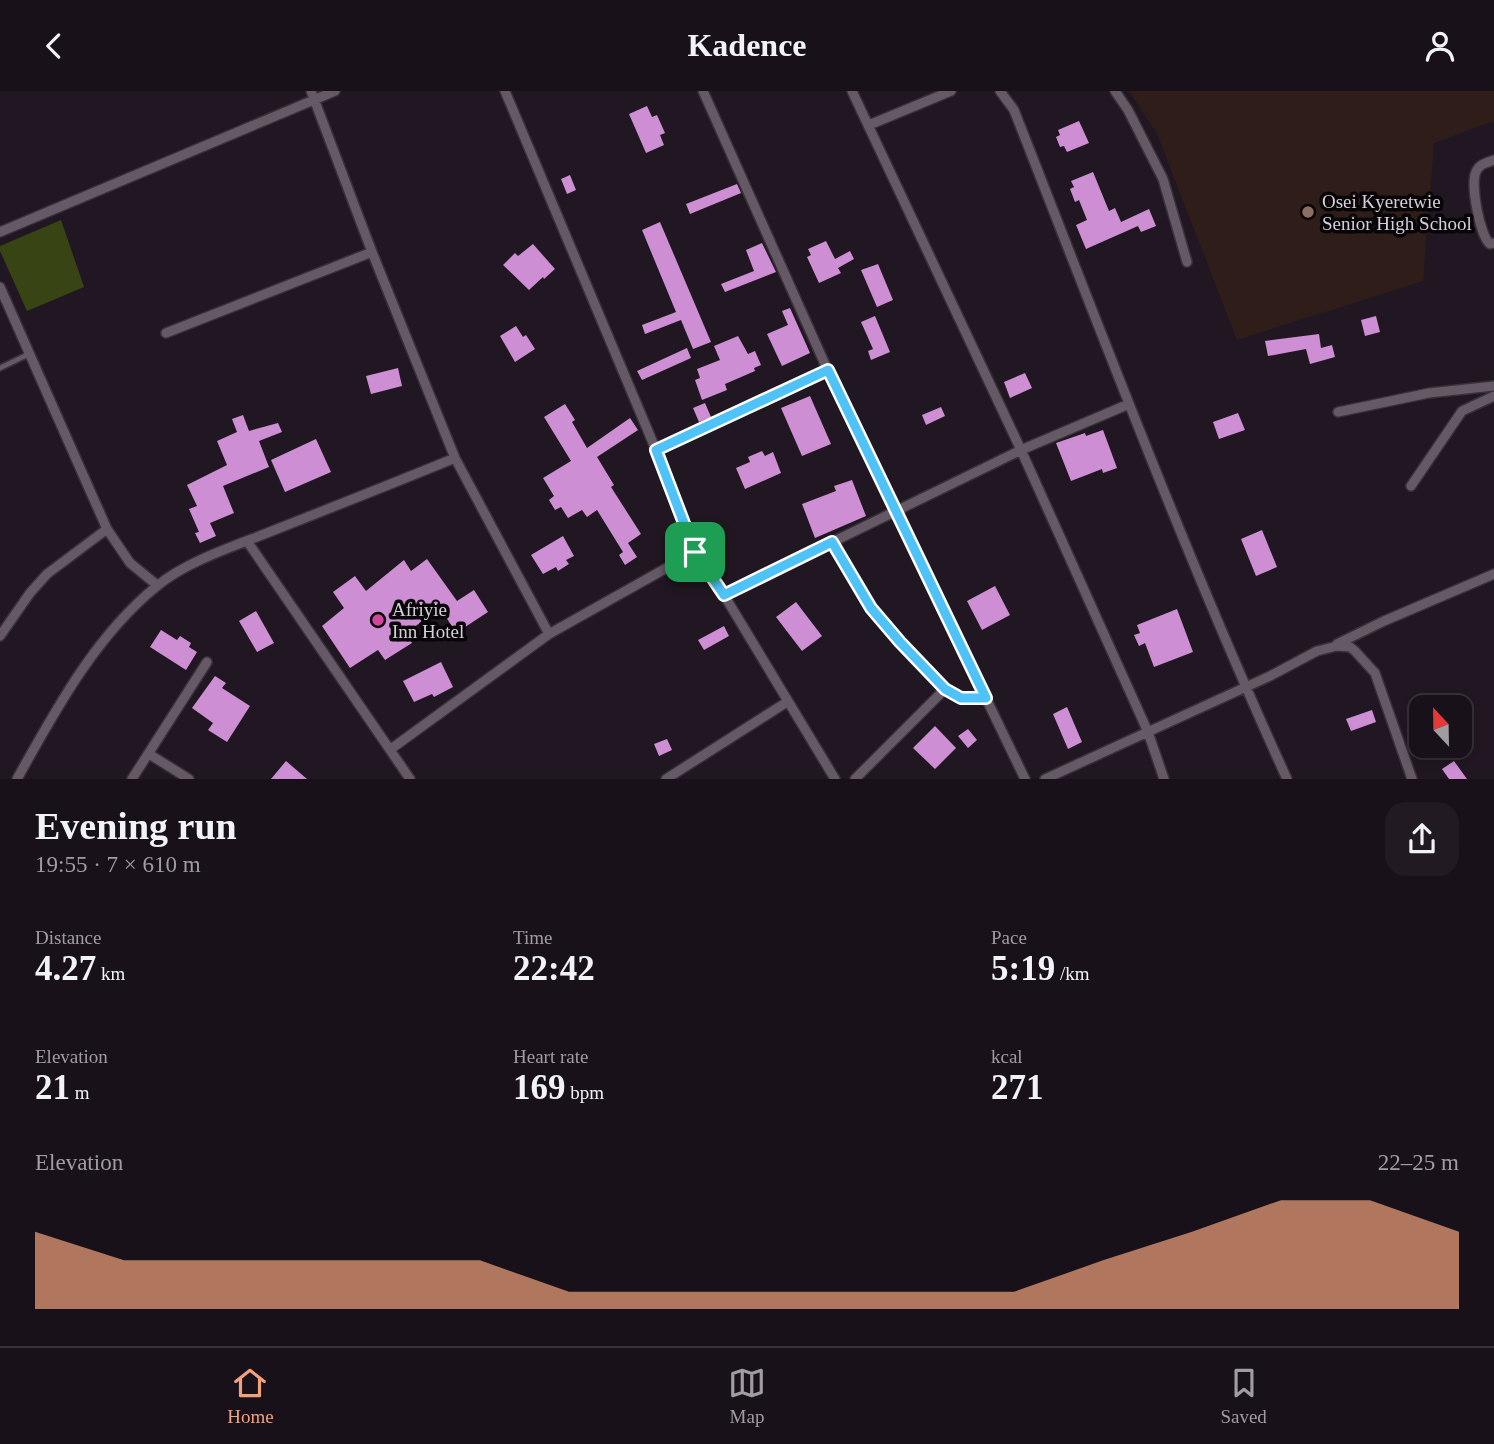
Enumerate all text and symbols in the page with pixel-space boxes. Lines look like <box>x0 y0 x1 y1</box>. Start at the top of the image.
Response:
icon: back <box>35 27 73 65</box>
text: Kadence <box>687 27 807 63</box>
icon: person <box>1421 27 1459 65</box>
place label: Osei Kyeretwie Senior High School <box>1322 191 1472 234</box>
marker: Osei Kyeretwie Senior High School <box>1300 204 1316 220</box>
pin <box>665 522 725 582</box>
icon: arrive <box>676 533 714 571</box>
place label: Afriyie Inn Hotel <box>392 599 464 642</box>
marker: Afriyie Inn Hotel <box>370 612 386 628</box>
north arrow <box>1409 695 1472 758</box>
map controls <box>1409 695 1472 758</box>
button: share <box>1385 802 1459 876</box>
text: Evening run <box>35 805 237 847</box>
text: 19:55 · 7 × 610 m <box>35 852 201 877</box>
text: Distance <box>35 927 101 948</box>
text: Time <box>513 927 552 948</box>
text: Pace <box>991 927 1027 948</box>
text: 4.27 <box>35 949 96 988</box>
text: 22:42 <box>513 949 595 988</box>
text: 5:19 <box>991 949 1055 988</box>
text: km <box>96 963 125 984</box>
text: /km <box>1055 963 1089 984</box>
text: Elevation <box>35 1046 108 1067</box>
text: Heart rate <box>513 1046 588 1067</box>
text: kcal <box>991 1046 1023 1067</box>
text: 21 <box>35 1068 70 1107</box>
text: 169 <box>513 1068 566 1107</box>
text: 271 <box>991 1068 1044 1107</box>
text: m <box>70 1082 90 1103</box>
text: bpm <box>566 1082 604 1103</box>
text: Elevation <box>35 1150 123 1175</box>
text: 22–25 m <box>1378 1150 1459 1175</box>
tab: Home <box>227 1364 274 1428</box>
tab: Map <box>728 1364 766 1428</box>
tab: Saved <box>1220 1364 1267 1428</box>

